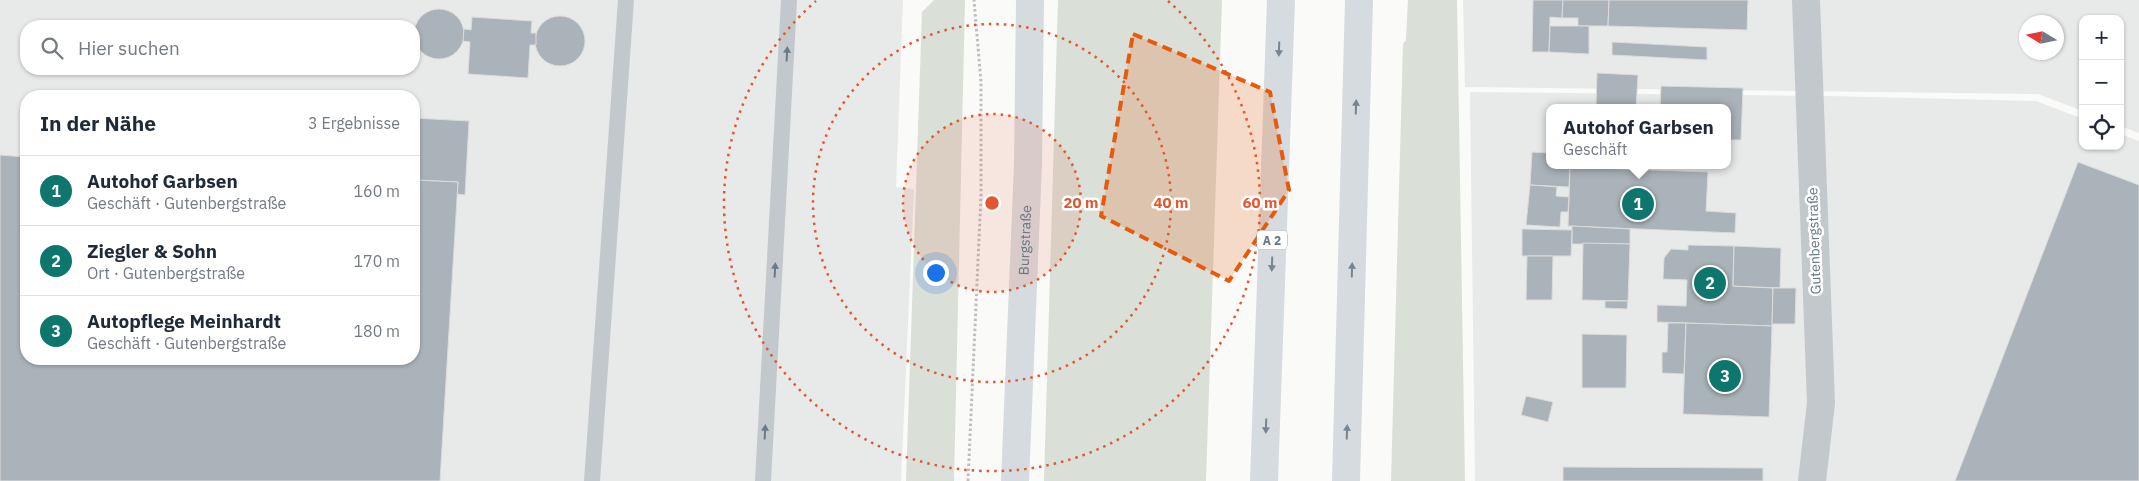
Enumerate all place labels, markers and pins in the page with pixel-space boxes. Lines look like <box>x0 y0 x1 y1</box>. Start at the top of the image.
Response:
pin: 1 <box>1622 185 1654 223</box>
centre of rings <box>983 194 1001 212</box>
pin: 2 <box>1694 264 1726 302</box>
pin: 3 <box>1709 357 1741 395</box>

